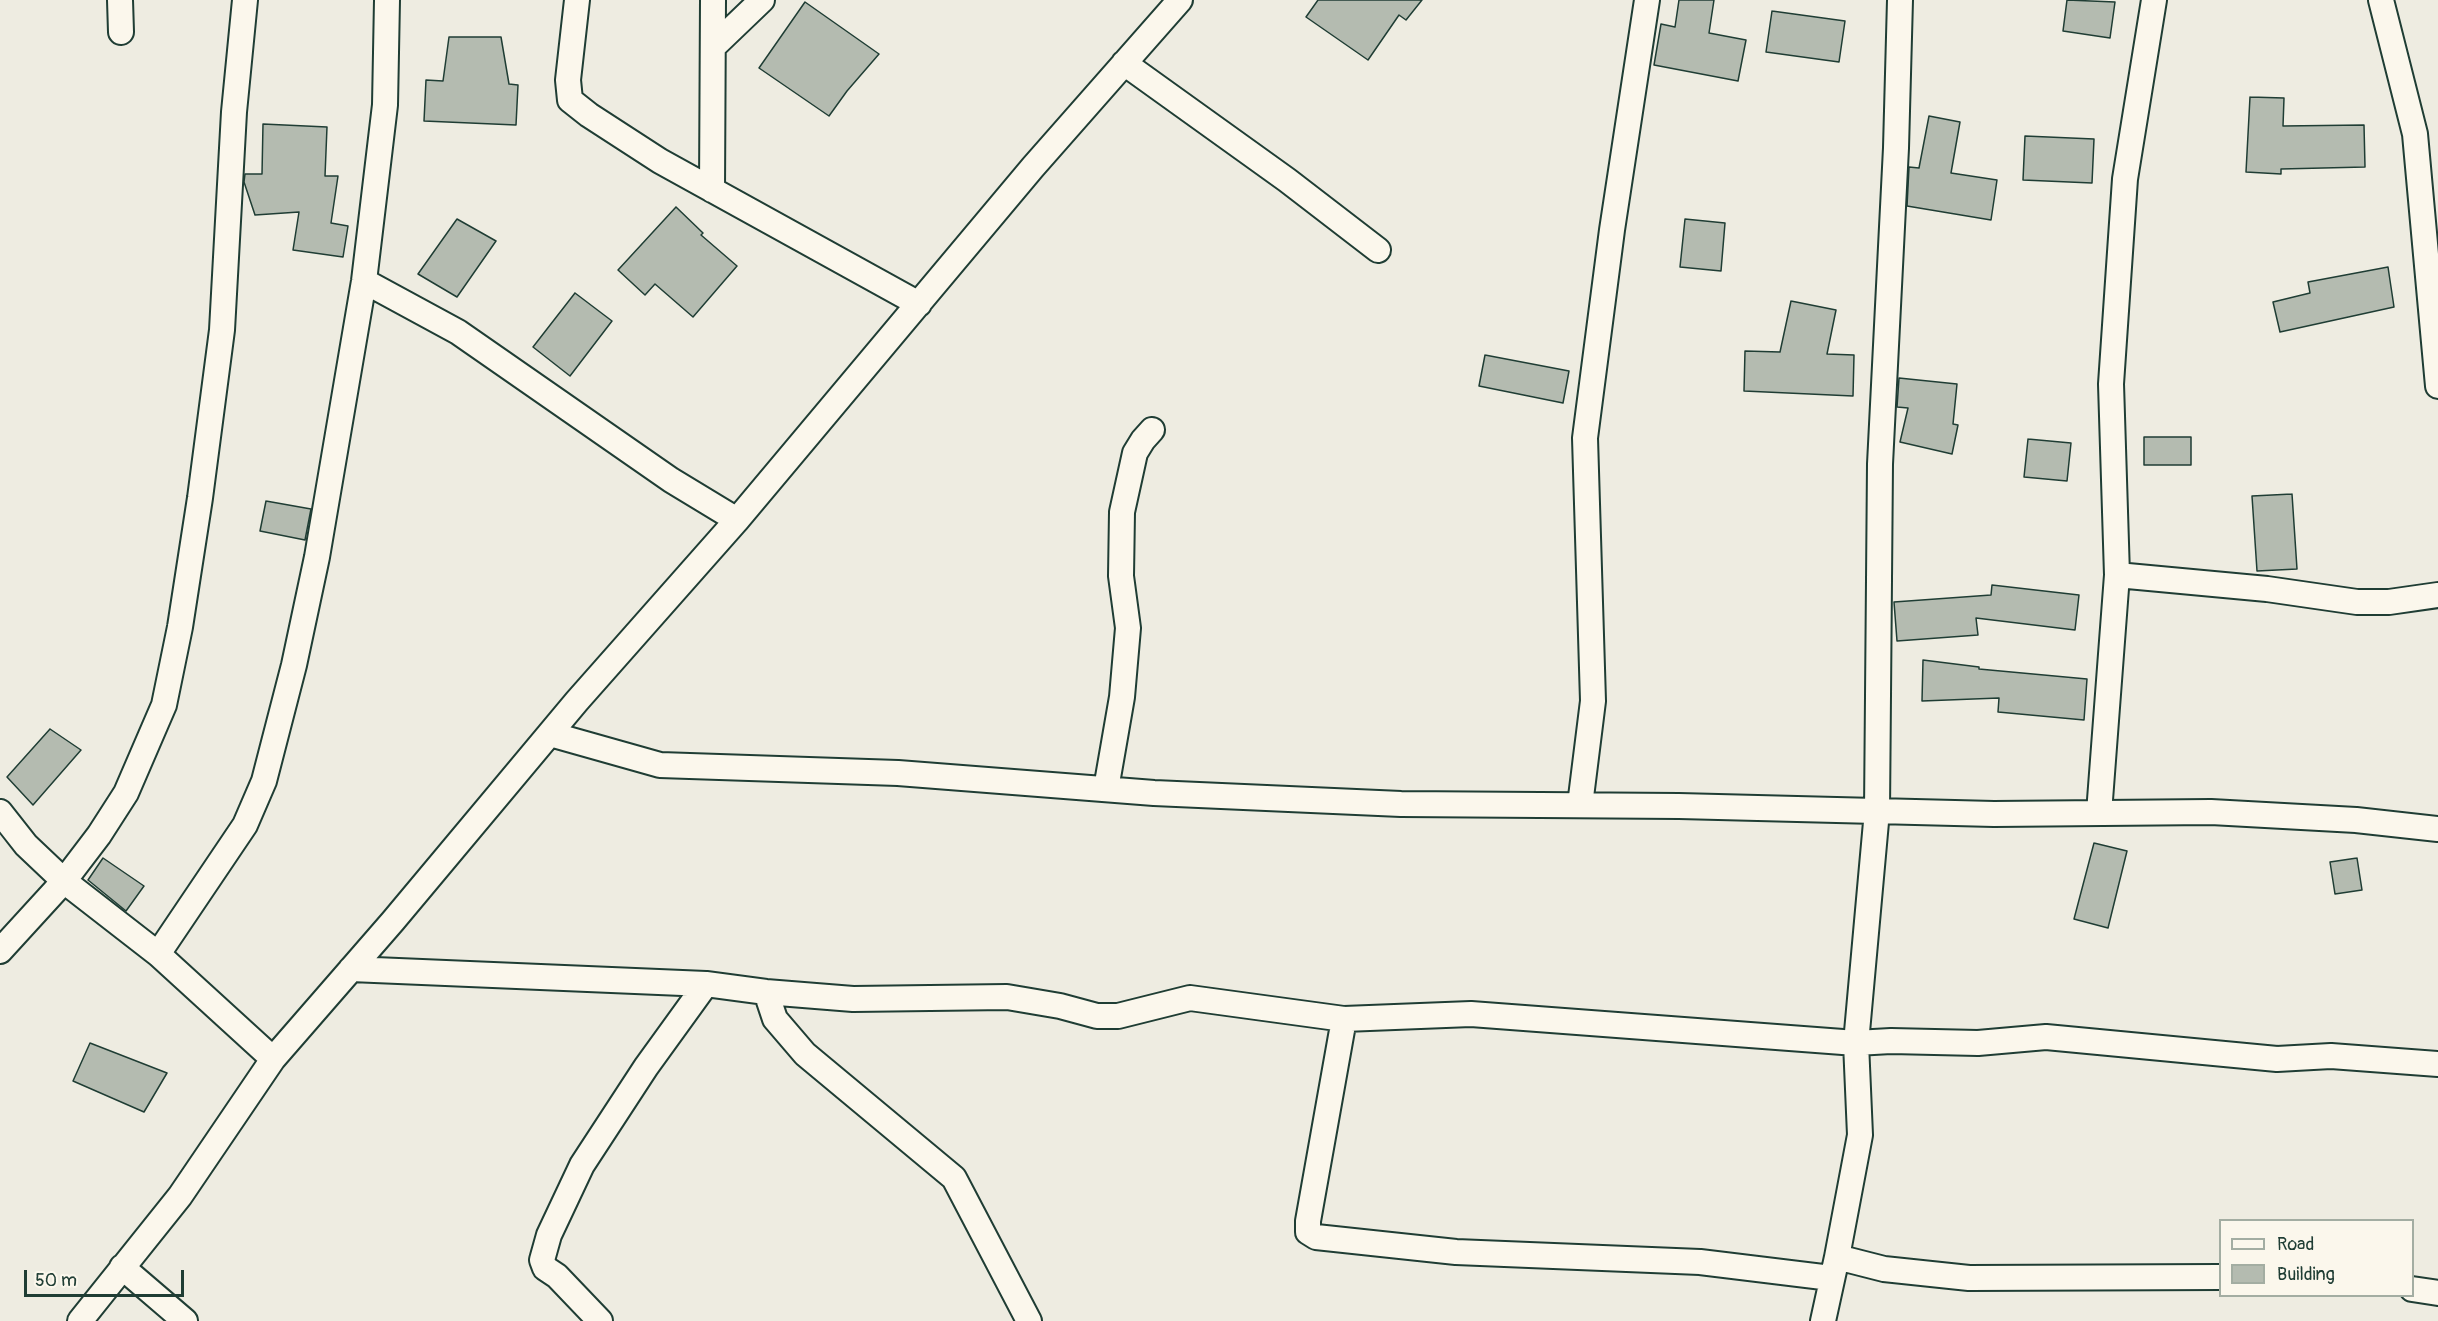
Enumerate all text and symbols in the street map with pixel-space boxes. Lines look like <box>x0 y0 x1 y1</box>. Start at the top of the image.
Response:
legend <box>2219 1219 2414 1297</box>
text: Road <box>2277 1233 2314 1256</box>
scale bar <box>27 1258 188 1296</box>
text: Building <box>2277 1263 2335 1286</box>
text: 50 m <box>35 1269 77 1292</box>

